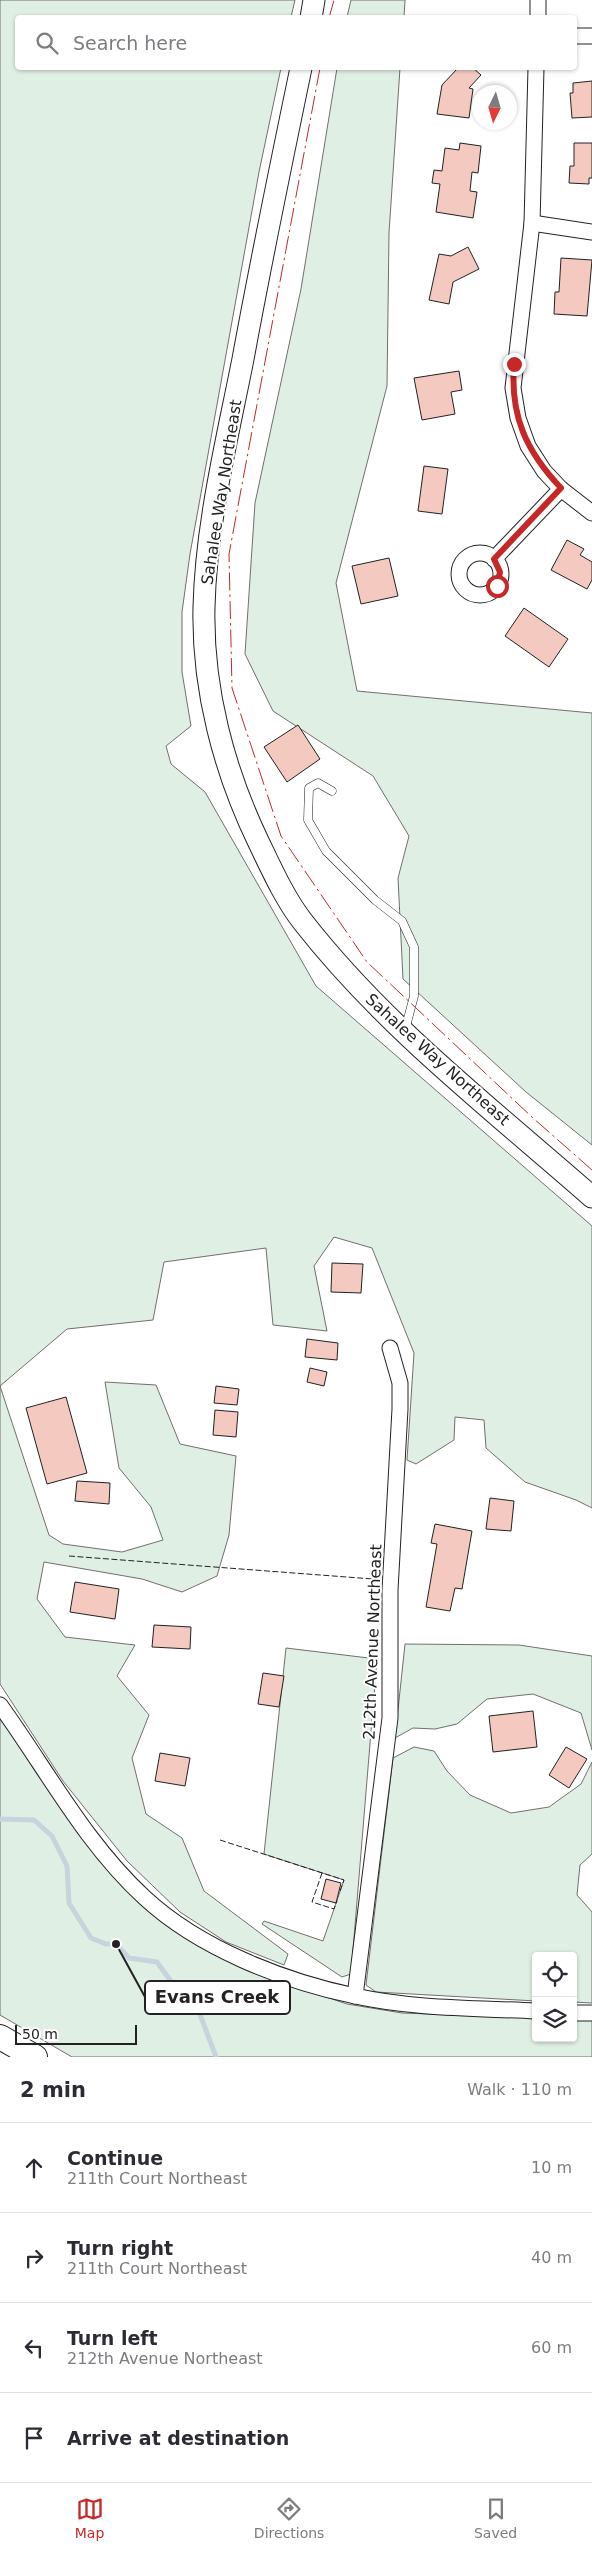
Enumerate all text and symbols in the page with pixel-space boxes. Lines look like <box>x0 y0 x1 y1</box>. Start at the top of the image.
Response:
search box <box>15 15 577 70</box>
icon: search <box>33 29 61 57</box>
text: Search here <box>73 32 187 54</box>
north arrow <box>472 85 517 130</box>
route end <box>503 353 526 376</box>
street label: Sahalee Way Northeast <box>197 398 246 586</box>
route start <box>486 575 509 598</box>
street label: Sahalee Way Northeast <box>362 990 514 1129</box>
street label: 212th Avenue Northeast <box>360 1544 385 1740</box>
map controls <box>532 1952 577 2042</box>
button: locate <box>532 1952 577 1997</box>
callout: Evans Creek <box>145 1981 290 2014</box>
text: Evans Creek <box>155 1986 280 2007</box>
button: layers <box>532 1997 577 2042</box>
scale bar <box>15 2022 138 2045</box>
text: 50 m <box>22 2026 58 2042</box>
text: 2 min <box>20 2078 86 2102</box>
text: Walk · 110 m <box>467 2080 572 2099</box>
text: Continue <box>67 2147 163 2169</box>
icon: ahead <box>20 2154 48 2182</box>
text: 10 m <box>531 2158 572 2177</box>
text: 211th Court Northeast <box>67 2169 247 2188</box>
text: Turn right <box>67 2237 173 2259</box>
icon: right <box>20 2244 48 2272</box>
text: 40 m <box>531 2248 572 2267</box>
text: 211th Court Northeast <box>67 2259 247 2278</box>
text: Turn left <box>67 2327 158 2349</box>
icon: left <box>20 2334 48 2362</box>
text: 60 m <box>531 2338 572 2357</box>
text: 212th Avenue Northeast <box>67 2349 263 2368</box>
icon: arrive <box>20 2424 48 2452</box>
text: Arrive at destination <box>67 2427 289 2449</box>
tab: Map <box>75 2495 104 2541</box>
tab: Directions <box>254 2495 324 2541</box>
tab: Saved <box>474 2495 517 2541</box>

